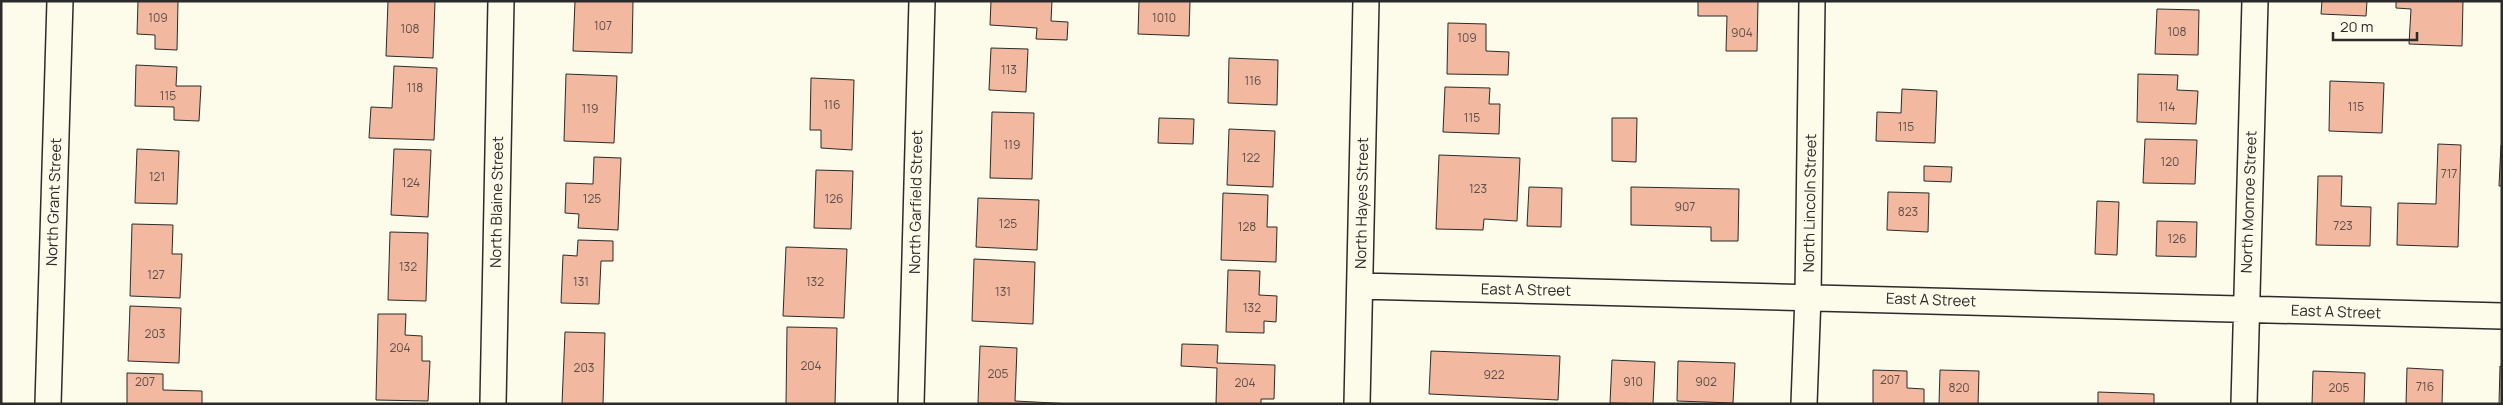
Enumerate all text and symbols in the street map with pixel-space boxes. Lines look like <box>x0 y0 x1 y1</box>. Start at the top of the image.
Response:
house number: 109 <box>148 9 168 26</box>
house number: 1010 <box>1152 9 1176 26</box>
scale bar <box>2333 10 2417 42</box>
text: 20 m <box>2340 16 2373 37</box>
house number: 107 <box>594 17 612 34</box>
house number: 108 <box>401 20 420 37</box>
house number: 108 <box>2168 23 2187 40</box>
house number: 904 <box>1731 24 1753 41</box>
house number: 109 <box>1457 29 1477 46</box>
house number: 113 <box>1001 61 1017 78</box>
house number: 116 <box>1245 72 1261 89</box>
house number: 118 <box>407 79 423 96</box>
house number: 115 <box>160 87 176 104</box>
house number: 116 <box>824 96 840 113</box>
house number: 114 <box>2159 98 2175 115</box>
house number: 115 <box>2348 98 2364 115</box>
house number: 119 <box>582 100 598 117</box>
house number: 115 <box>1464 109 1480 126</box>
house number: 115 <box>1898 118 1914 135</box>
street label: North Garfield Street <box>904 130 927 274</box>
street label: North Monroe Street <box>2236 130 2261 274</box>
street label: North Lincoln Street <box>1798 133 1821 273</box>
street label: North Blaine Street <box>485 136 508 268</box>
house number: 119 <box>1004 136 1020 153</box>
street label: North Grant Street <box>41 137 66 267</box>
street label: North Hayes Street <box>1350 137 1373 269</box>
house number: 122 <box>1242 149 1260 166</box>
house number: 120 <box>2161 153 2179 170</box>
house number: 717 <box>2441 165 2457 182</box>
house number: 121 <box>149 168 165 185</box>
house number: 124 <box>402 174 420 191</box>
house number: 123 <box>1469 180 1487 197</box>
house number: 125 <box>583 190 601 207</box>
house number: 126 <box>825 190 843 207</box>
house number: 907 <box>1675 198 1695 215</box>
house number: 823 <box>1898 203 1918 220</box>
house number: 125 <box>999 215 1017 232</box>
house number: 723 <box>2333 217 2353 234</box>
house number: 128 <box>1238 218 1256 235</box>
house number: 126 <box>2168 230 2186 247</box>
house number: 132 <box>399 258 417 275</box>
house number: 127 <box>147 266 165 283</box>
house number: 131 <box>573 273 589 290</box>
house number: 132 <box>806 273 824 290</box>
street label: East A Street <box>1481 278 1571 301</box>
house number: 131 <box>995 283 1011 300</box>
street label: East A Street <box>1886 287 1977 312</box>
house number: 132 <box>1243 299 1261 316</box>
street label: East A Street <box>2291 299 2382 324</box>
house number: 203 <box>145 325 165 342</box>
house number: 204 <box>389 339 411 356</box>
house number: 204 <box>800 357 822 374</box>
house number: 203 <box>574 359 594 376</box>
house number: 205 <box>987 365 1009 382</box>
house number: 922 <box>1483 366 1505 383</box>
house number: 207 <box>1880 371 1900 388</box>
house number: 207 <box>135 373 155 390</box>
house number: 910 <box>1623 373 1643 390</box>
house number: 902 <box>1695 373 1717 390</box>
house number: 204 <box>1234 374 1256 391</box>
house number: 716 <box>2416 378 2434 395</box>
house number: 820 <box>1948 379 1970 396</box>
house number: 205 <box>2328 379 2350 396</box>

